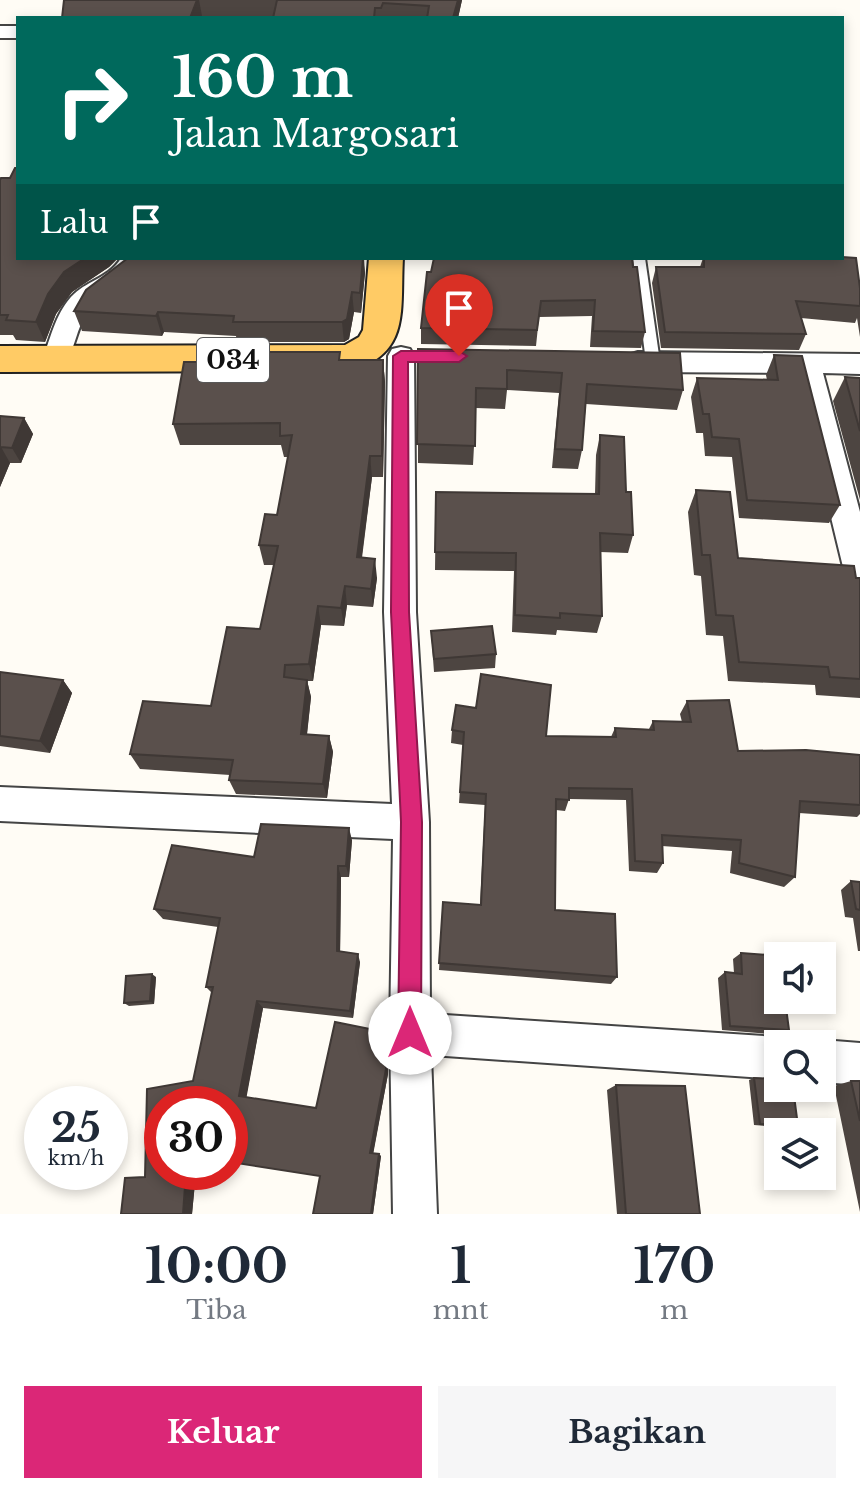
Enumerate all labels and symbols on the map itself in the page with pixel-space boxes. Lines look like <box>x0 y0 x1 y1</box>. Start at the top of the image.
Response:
pin <box>425 274 493 356</box>
road number: 034 <box>197 338 269 382</box>
position arrow <box>368 991 452 1075</box>
speed limit sign: 30 <box>144 1086 248 1190</box>

